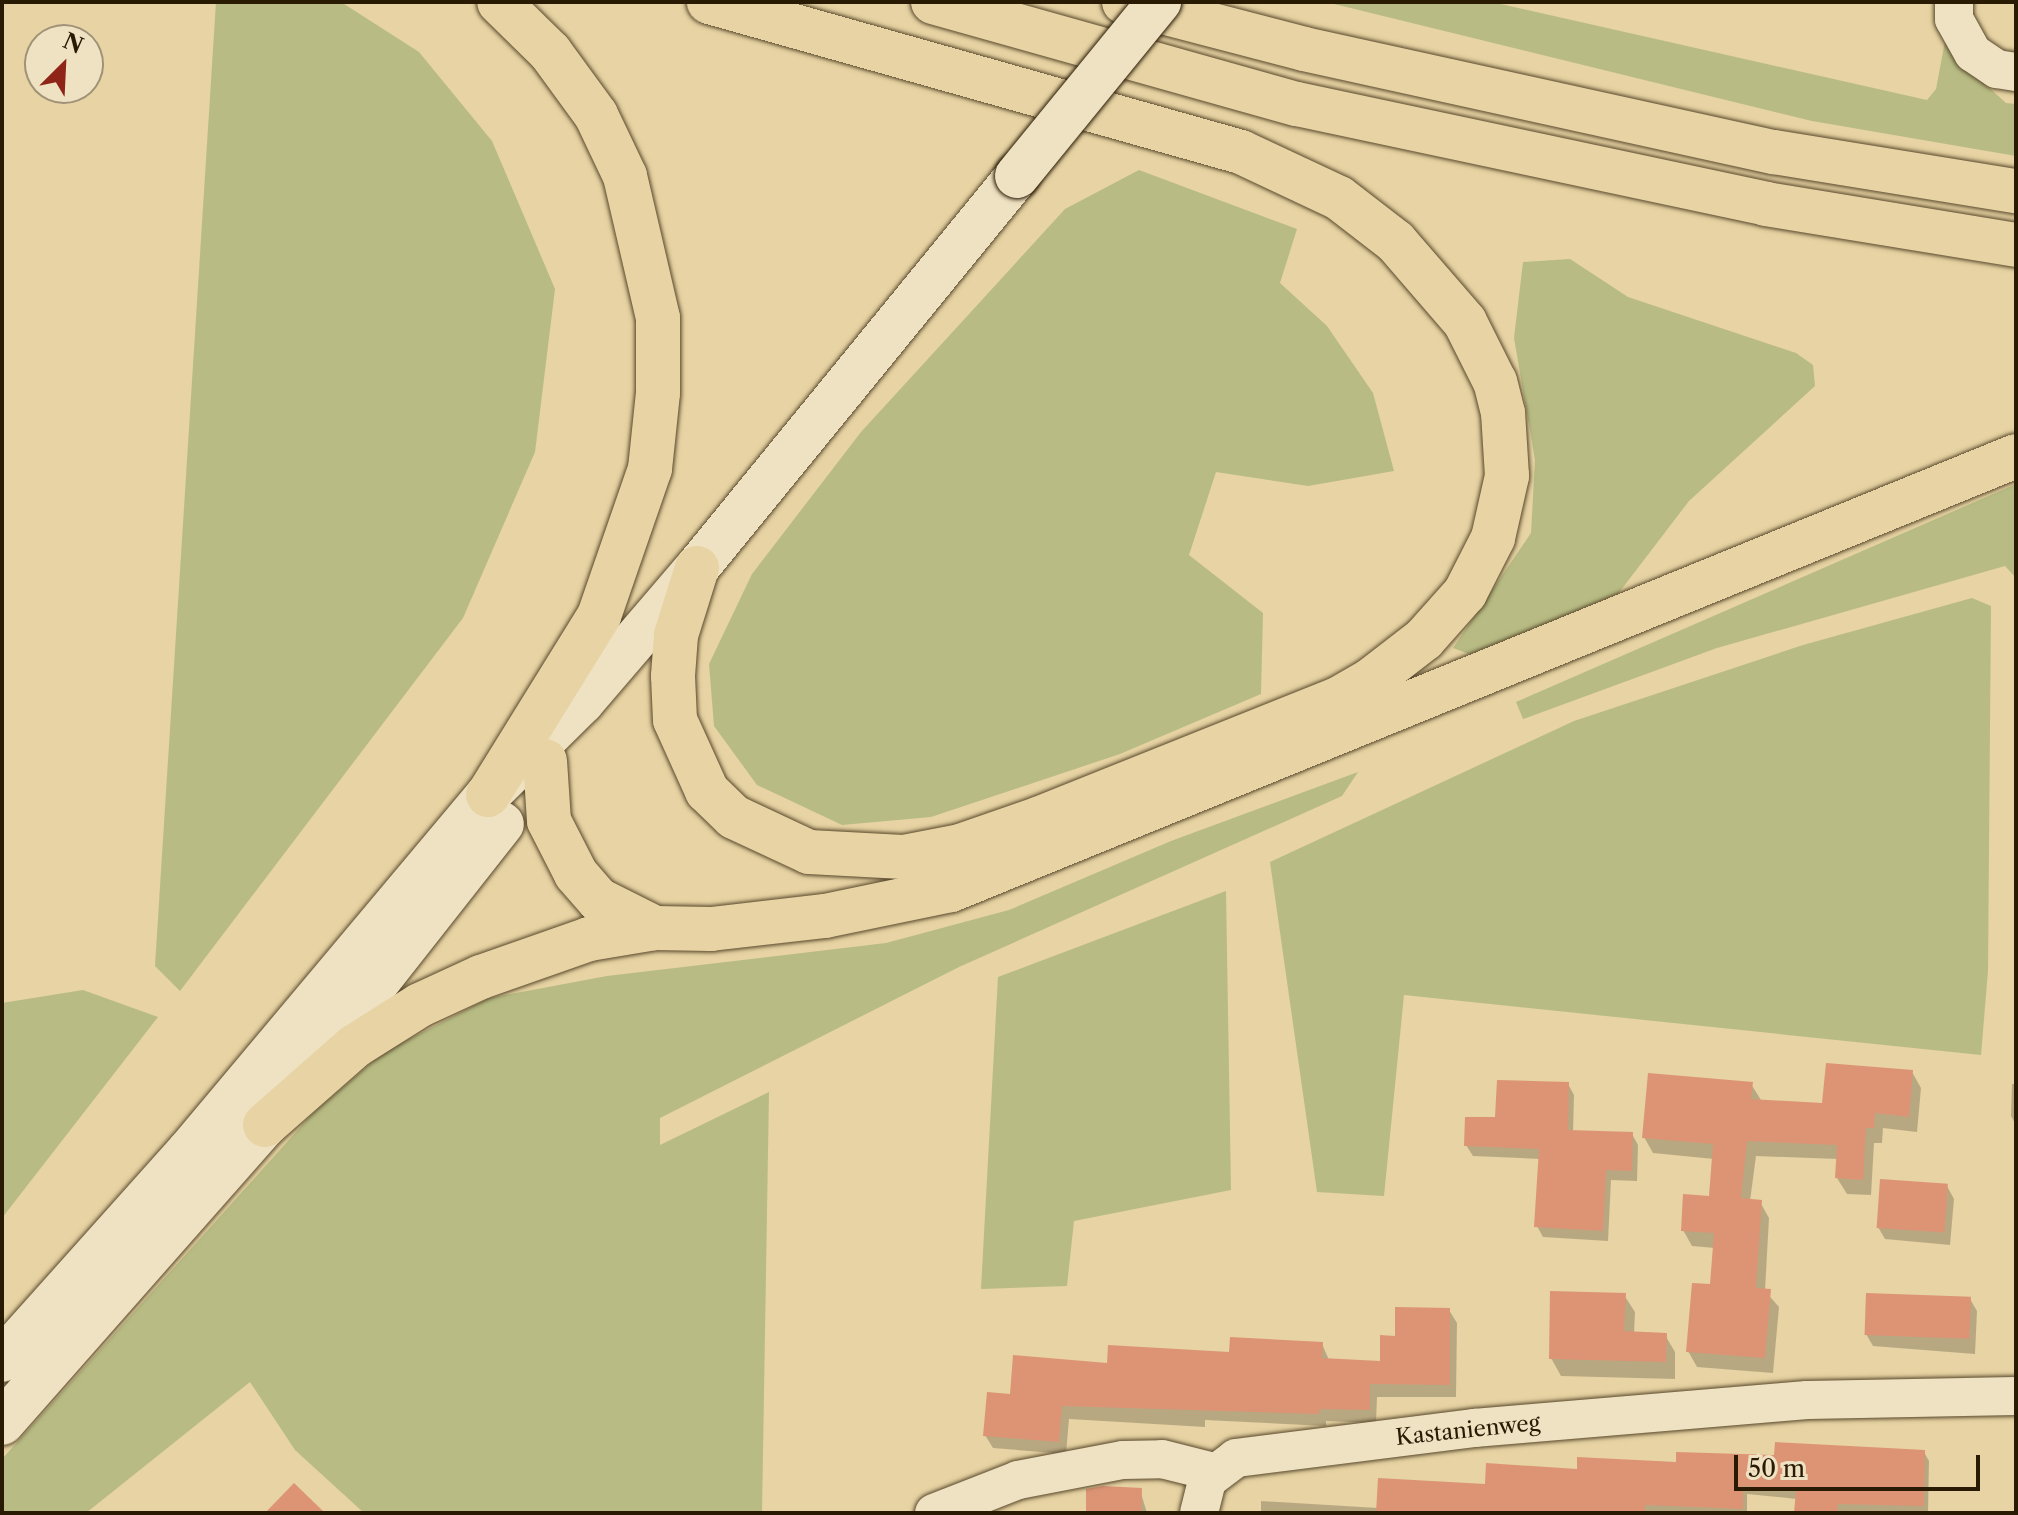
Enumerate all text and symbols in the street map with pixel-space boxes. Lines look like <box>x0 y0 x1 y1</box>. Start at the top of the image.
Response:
north arrow <box>24 24 104 104</box>
text: N <box>59 27 87 60</box>
street label: Kastanienweg <box>1394 1409 1542 1451</box>
scale bar <box>1738 1439 1984 1489</box>
text: 50 m <box>1748 1454 1805 1483</box>

